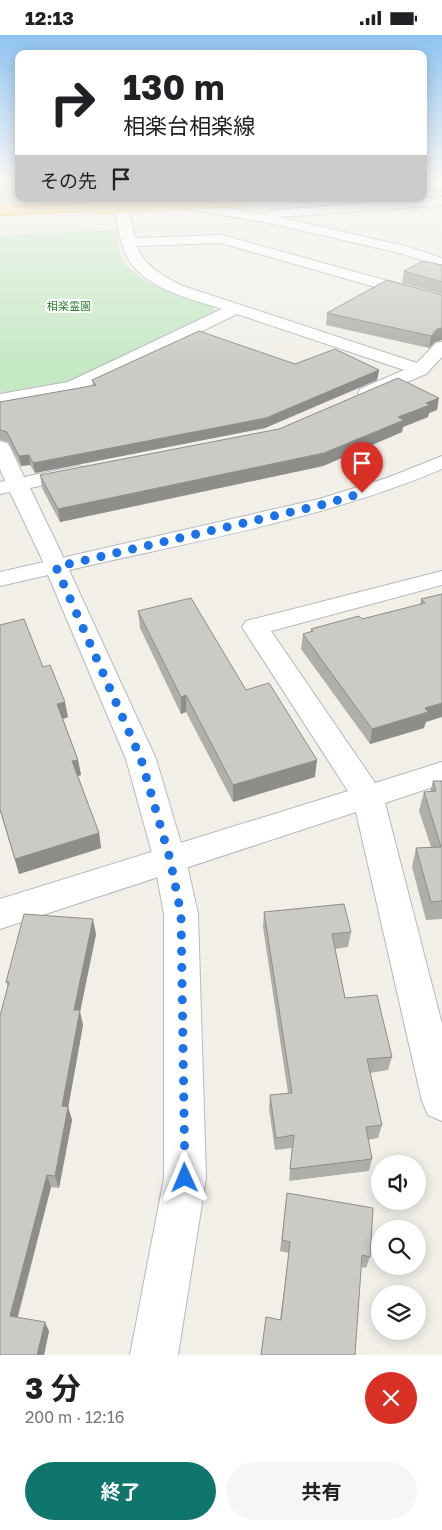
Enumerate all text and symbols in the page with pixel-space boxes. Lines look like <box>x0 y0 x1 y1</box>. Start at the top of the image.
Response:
text: 12:13 <box>25 6 74 29</box>
text: 130 m <box>123 66 225 108</box>
icon: right <box>40 70 105 135</box>
text: 相楽台相楽線 <box>123 112 255 139</box>
icon: arrive <box>107 165 135 193</box>
text: その先 <box>40 169 97 192</box>
park label: 相楽霊園 <box>47 299 91 312</box>
pin <box>341 442 383 493</box>
icon: arrive <box>348 449 376 477</box>
position arrow <box>158 1151 210 1203</box>
map controls <box>371 1155 426 1340</box>
button: sound <box>371 1155 426 1210</box>
button: search <box>371 1220 426 1275</box>
button: layers <box>371 1285 426 1340</box>
text: 3 分 <box>25 1370 81 1406</box>
button: close <box>365 1372 417 1424</box>
text: 200 m · 12:16 <box>25 1407 124 1427</box>
button: 終了 <box>25 1462 216 1520</box>
button: 共有 <box>226 1462 417 1520</box>

